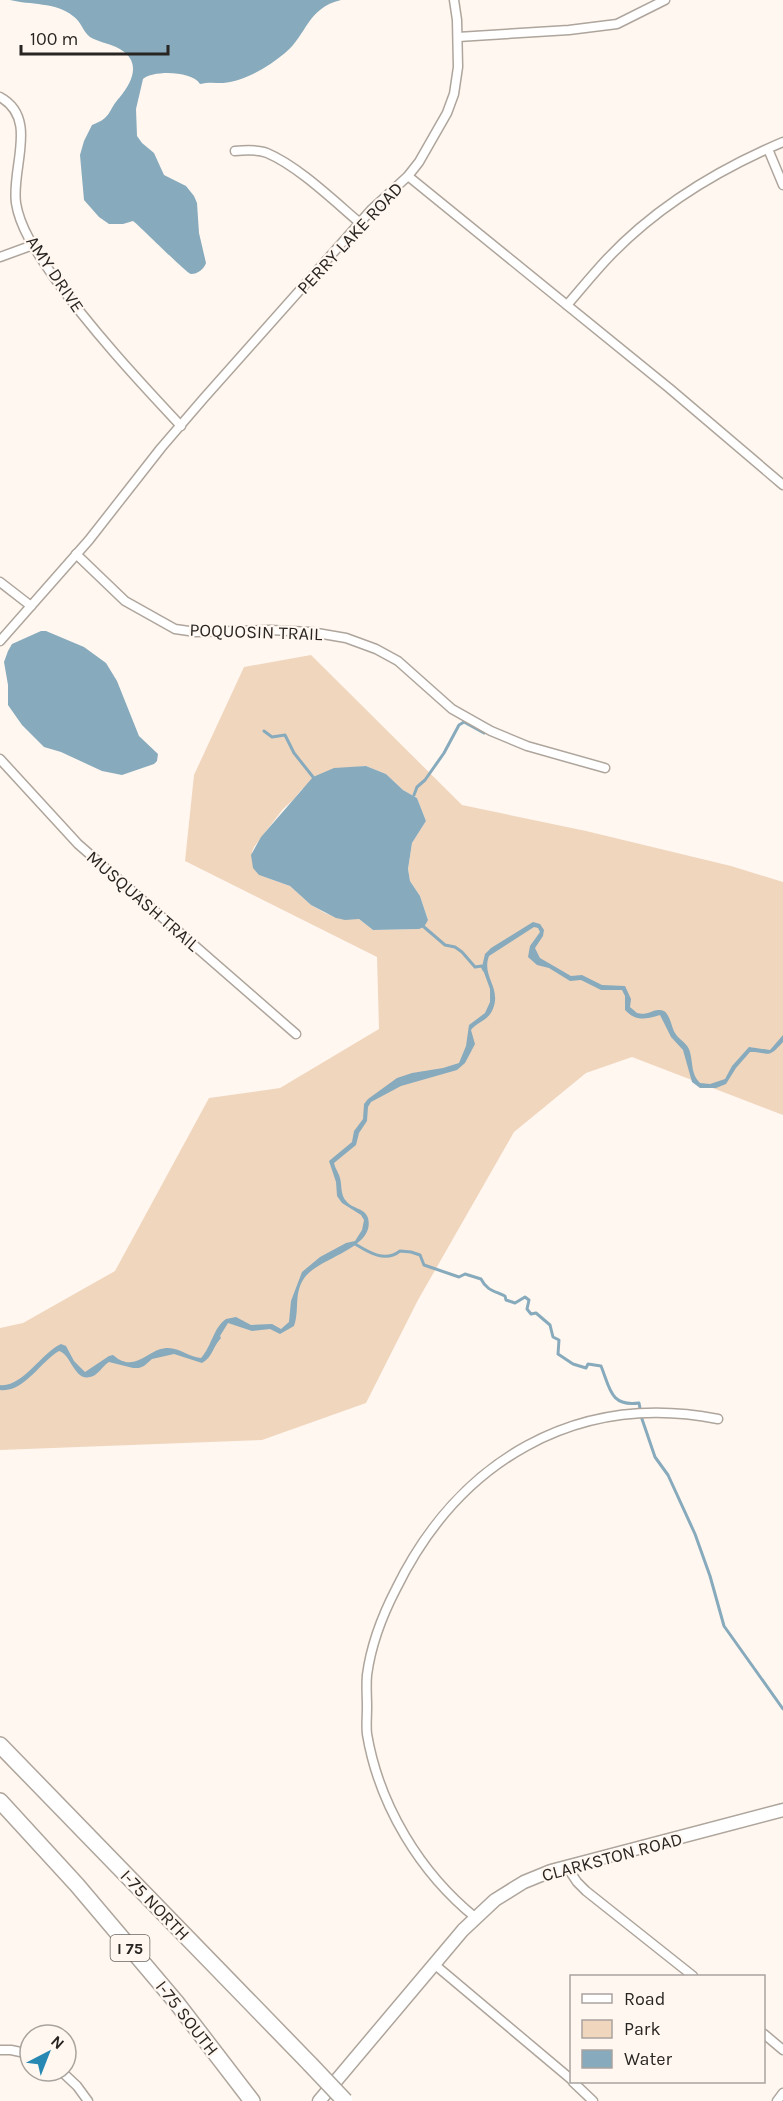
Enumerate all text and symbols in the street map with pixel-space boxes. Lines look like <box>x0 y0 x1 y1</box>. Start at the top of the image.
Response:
scale bar <box>21 18 168 56</box>
text: 100 m <box>30 28 78 50</box>
street label: PERRY LAKE ROAD <box>292 177 408 299</box>
street label: AMY DRIVE <box>21 231 89 317</box>
street label: POQUOSIN TRAIL <box>189 619 323 645</box>
street label: MUSQUASH TRAIL <box>82 846 205 956</box>
street label: CLARKSTON ROAD <box>539 1828 685 1886</box>
street label: I-75 NORTH <box>116 1865 194 1945</box>
road number: I 75 <box>110 1935 150 1961</box>
legend <box>570 1975 765 2083</box>
street label: I-75 SOUTH <box>151 1976 223 2060</box>
text: Road <box>624 1988 665 2010</box>
text: Park <box>624 2018 661 2040</box>
north arrow <box>18 2023 78 2083</box>
text: N <box>47 2031 68 2053</box>
text: Water <box>624 2048 672 2070</box>

